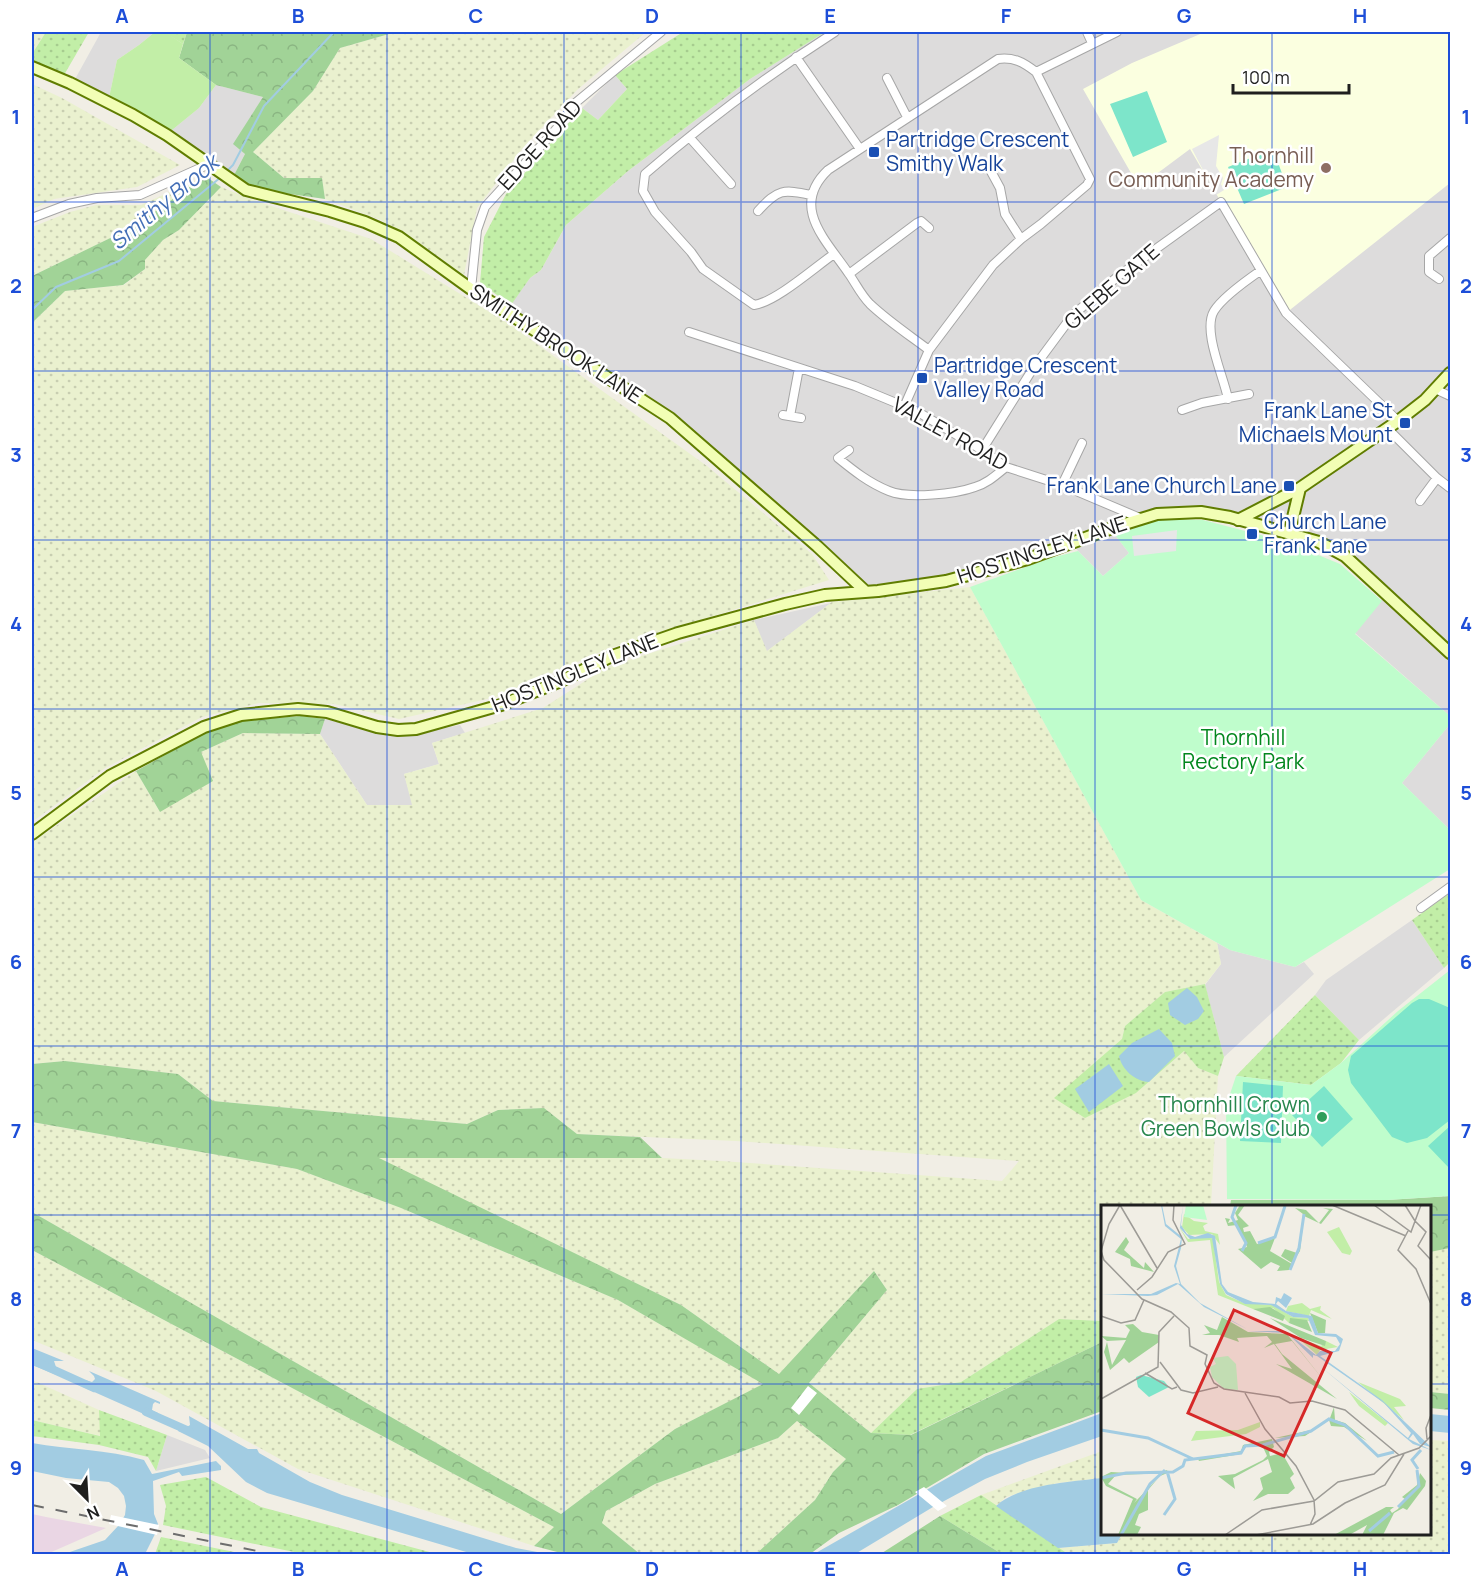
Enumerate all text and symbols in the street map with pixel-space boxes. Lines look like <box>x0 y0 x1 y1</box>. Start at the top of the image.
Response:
text: A <box>115 2 129 29</box>
text: B <box>292 2 305 29</box>
text: C <box>469 2 483 29</box>
text: D <box>645 2 659 29</box>
text: E <box>824 2 836 29</box>
text: F <box>1001 2 1012 29</box>
text: G <box>1177 2 1192 29</box>
text: H <box>1353 2 1367 29</box>
scale bar <box>1233 57 1348 95</box>
text: 100 m <box>1242 65 1290 89</box>
street label: EDGE ROAD <box>491 93 587 195</box>
text: 1 <box>12 103 20 130</box>
text: 1 <box>1462 103 1470 130</box>
place label: Partridge Crescent Smithy Walk <box>886 125 1070 177</box>
place label: Thornhill Community Academy <box>1108 141 1314 193</box>
marker: Partridge Crescent Smithy Walk <box>867 145 881 159</box>
water label: Smithy Brook <box>103 146 227 256</box>
marker: Thornhill Community Academy <box>1319 161 1333 175</box>
street label: GLEBE GATE <box>1058 237 1165 335</box>
text: 2 <box>10 272 22 299</box>
text: 2 <box>1460 272 1472 299</box>
street label: SMITHY BROOK LANE <box>465 277 648 410</box>
place label: Partridge Crescent Valley Road <box>934 351 1118 403</box>
marker: Partridge Crescent Valley Road <box>915 371 929 385</box>
street label: VALLEY ROAD <box>888 390 1013 476</box>
place label: Frank Lane St Michaels Mount <box>1239 396 1393 448</box>
marker: Frank Lane St Michaels Mount <box>1398 416 1412 430</box>
text: 3 <box>10 441 22 468</box>
text: 3 <box>1460 441 1472 468</box>
place label: Frank Lane Church Lane <box>1047 471 1277 499</box>
marker: Frank Lane Church Lane <box>1282 479 1296 493</box>
place label: Church Lane Frank Lane <box>1264 507 1387 559</box>
street label: HOSTINGLEY LANE <box>953 508 1130 590</box>
marker: Church Lane Frank Lane <box>1245 527 1259 541</box>
text: 4 <box>10 610 22 637</box>
text: 4 <box>1460 610 1472 637</box>
street label: HOSTINGLEY LANE <box>487 626 662 718</box>
park label: Thornhill Rectory Park <box>1182 723 1305 775</box>
text: 5 <box>10 779 22 806</box>
text: 5 <box>1460 779 1472 806</box>
text: 6 <box>10 948 22 975</box>
text: 6 <box>1460 948 1472 975</box>
place label: Thornhill Crown Green Bowls Club <box>1141 1090 1310 1142</box>
marker: Thornhill Crown Green Bowls Club <box>1315 1110 1329 1124</box>
text: 7 <box>11 1117 21 1144</box>
text: 7 <box>1461 1117 1471 1144</box>
inset map <box>1101 1205 1431 1535</box>
text: 8 <box>10 1285 22 1312</box>
text: 8 <box>1460 1285 1472 1312</box>
text: 9 <box>10 1454 22 1481</box>
text: 9 <box>1460 1454 1472 1481</box>
north arrow <box>57 1469 117 1529</box>
text: N <box>83 1500 103 1525</box>
text: A <box>115 1555 129 1582</box>
text: B <box>292 1555 305 1582</box>
text: C <box>469 1555 483 1582</box>
text: D <box>645 1555 659 1582</box>
text: E <box>824 1555 836 1582</box>
text: F <box>1001 1555 1012 1582</box>
text: G <box>1177 1555 1192 1582</box>
text: H <box>1353 1555 1367 1582</box>

